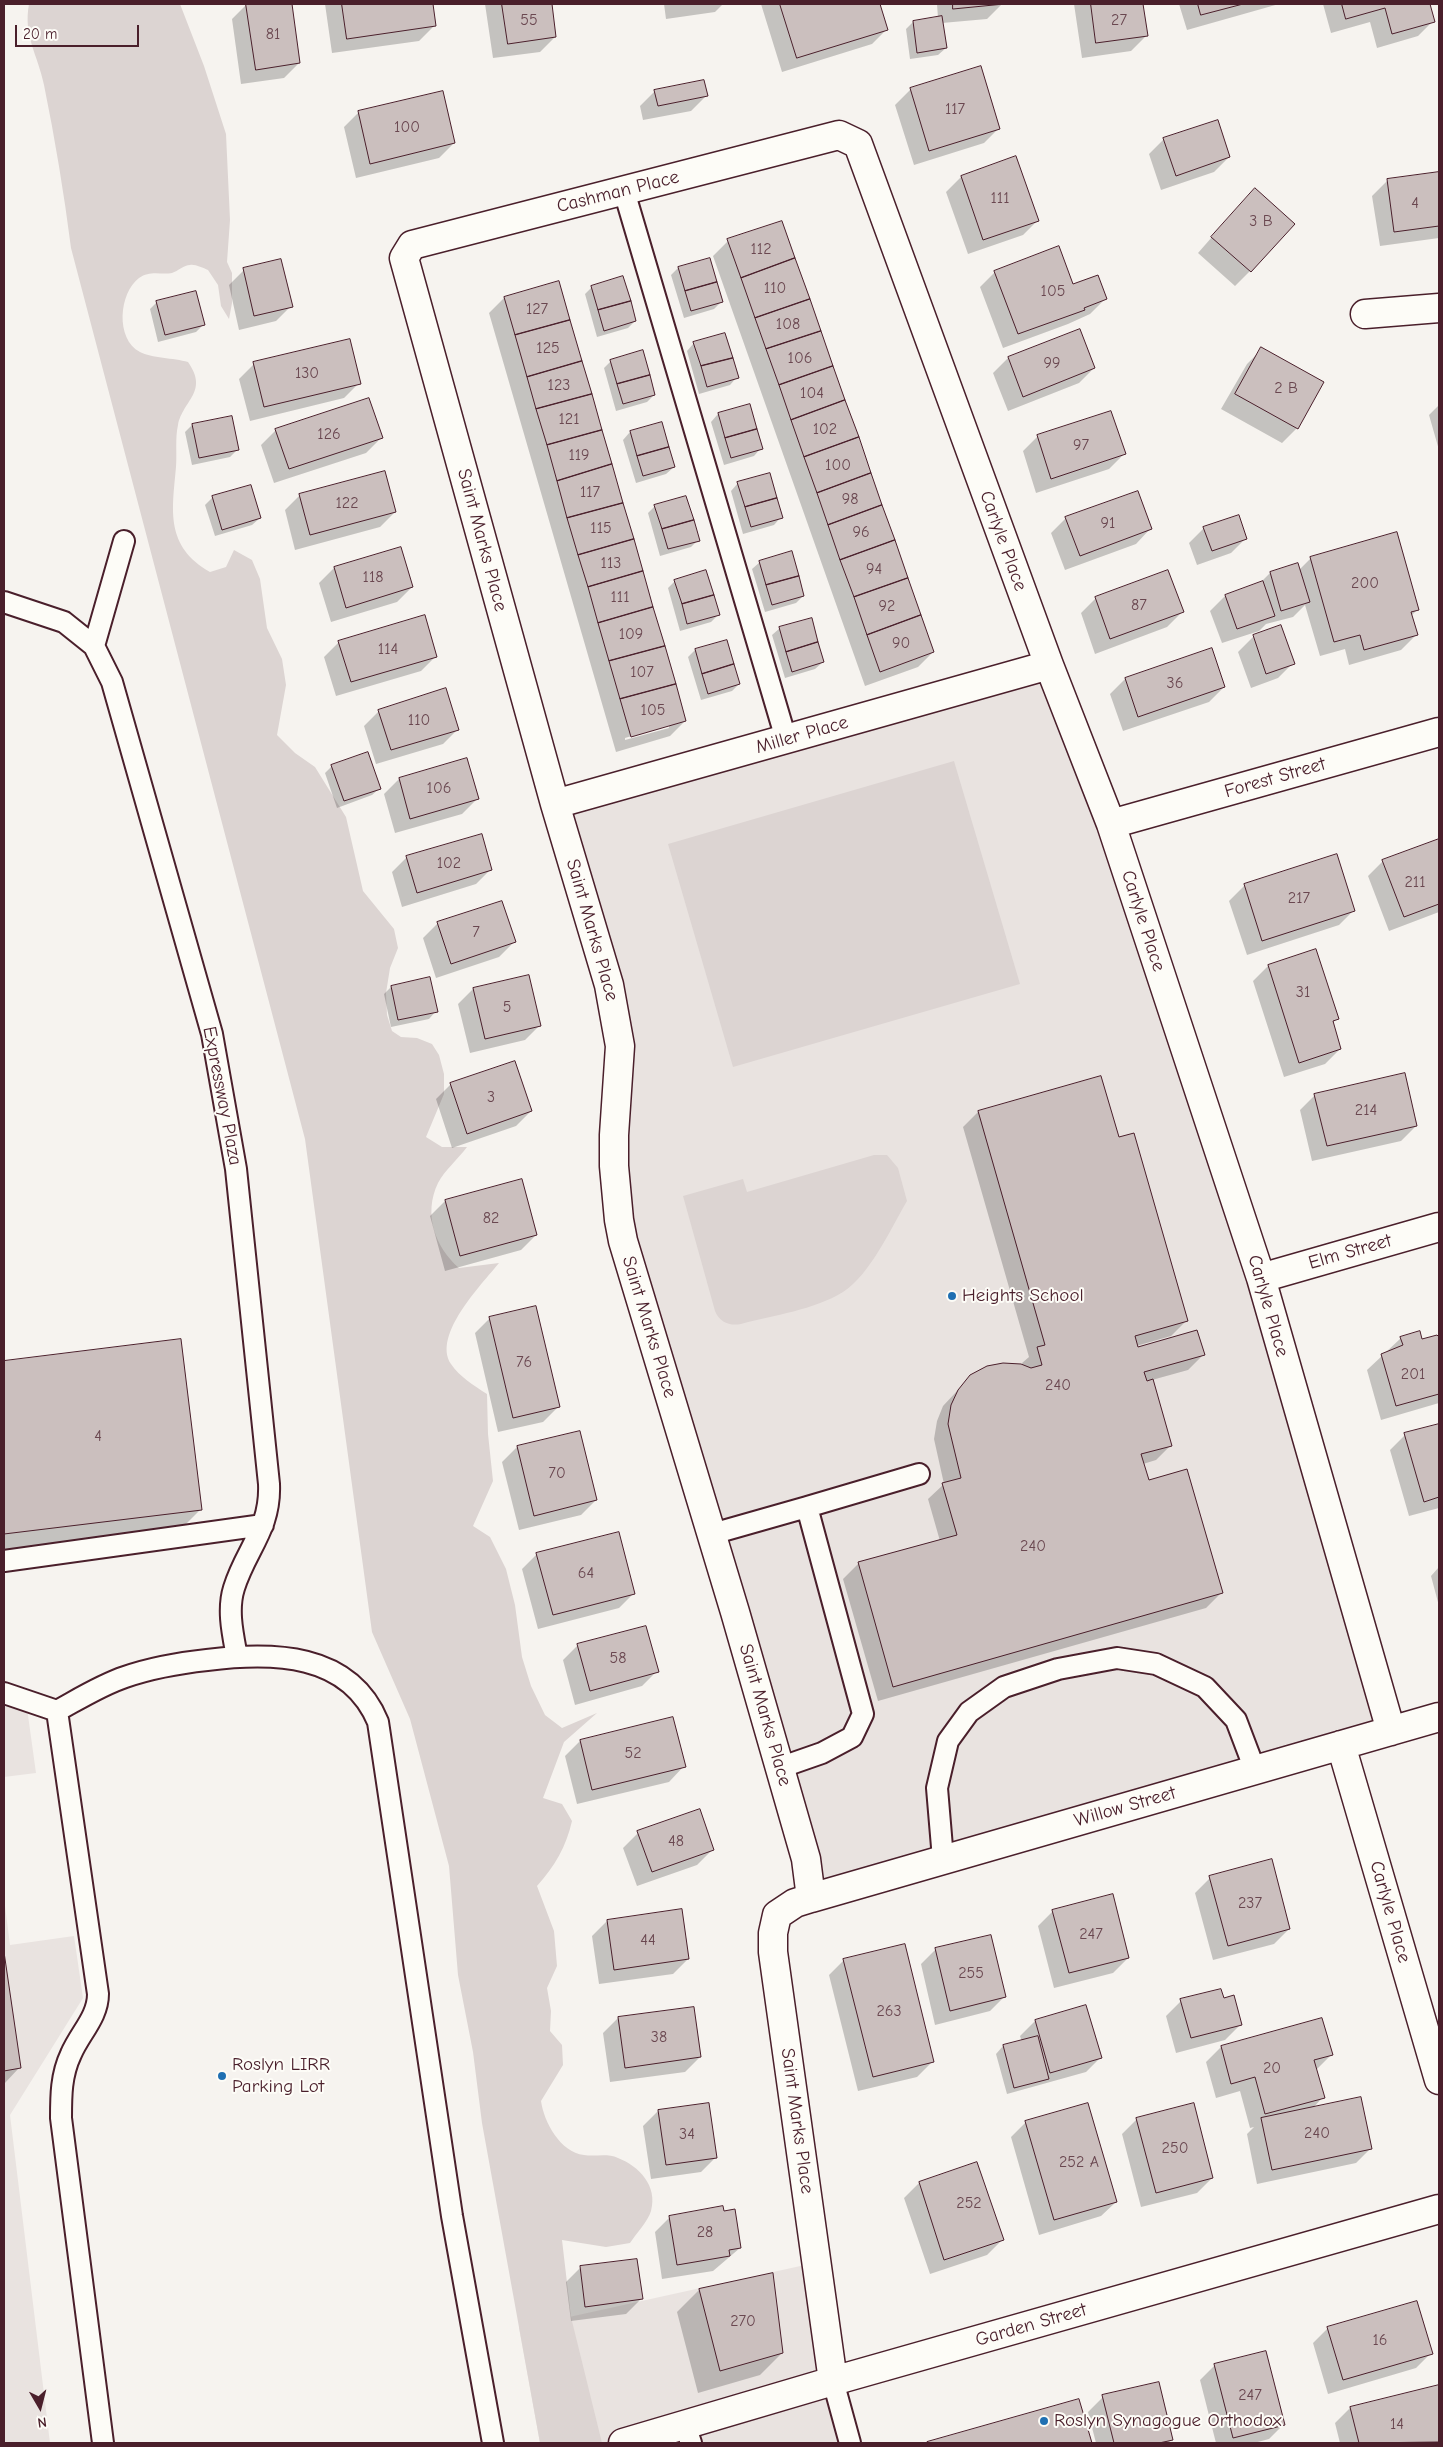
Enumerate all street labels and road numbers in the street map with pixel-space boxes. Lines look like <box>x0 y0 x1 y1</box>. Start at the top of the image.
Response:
street label: Cashman Place <box>554 166 682 218</box>
street label: Saint Marks Place <box>452 466 512 614</box>
street label: Carlyle Place <box>974 488 1032 594</box>
street label: Miller Place <box>753 711 851 759</box>
street label: Forest Street <box>1222 753 1328 803</box>
street label: Saint Marks Place <box>561 856 623 1004</box>
street label: Carlyle Place <box>1116 868 1170 974</box>
street label: Expressway Plaza <box>197 1025 247 1167</box>
street label: Elm Street <box>1306 1229 1394 1275</box>
street label: Carlyle Place <box>1243 1252 1293 1360</box>
street label: Saint Marks Place <box>617 1253 681 1401</box>
street label: Saint Marks Place <box>734 1641 796 1789</box>
street label: Willow Street <box>1072 1782 1178 1832</box>
street label: Carlyle Place <box>1365 1858 1415 1966</box>
street label: Saint Marks Place <box>775 2047 819 2195</box>
street label: Garden Street <box>973 2298 1089 2352</box>

